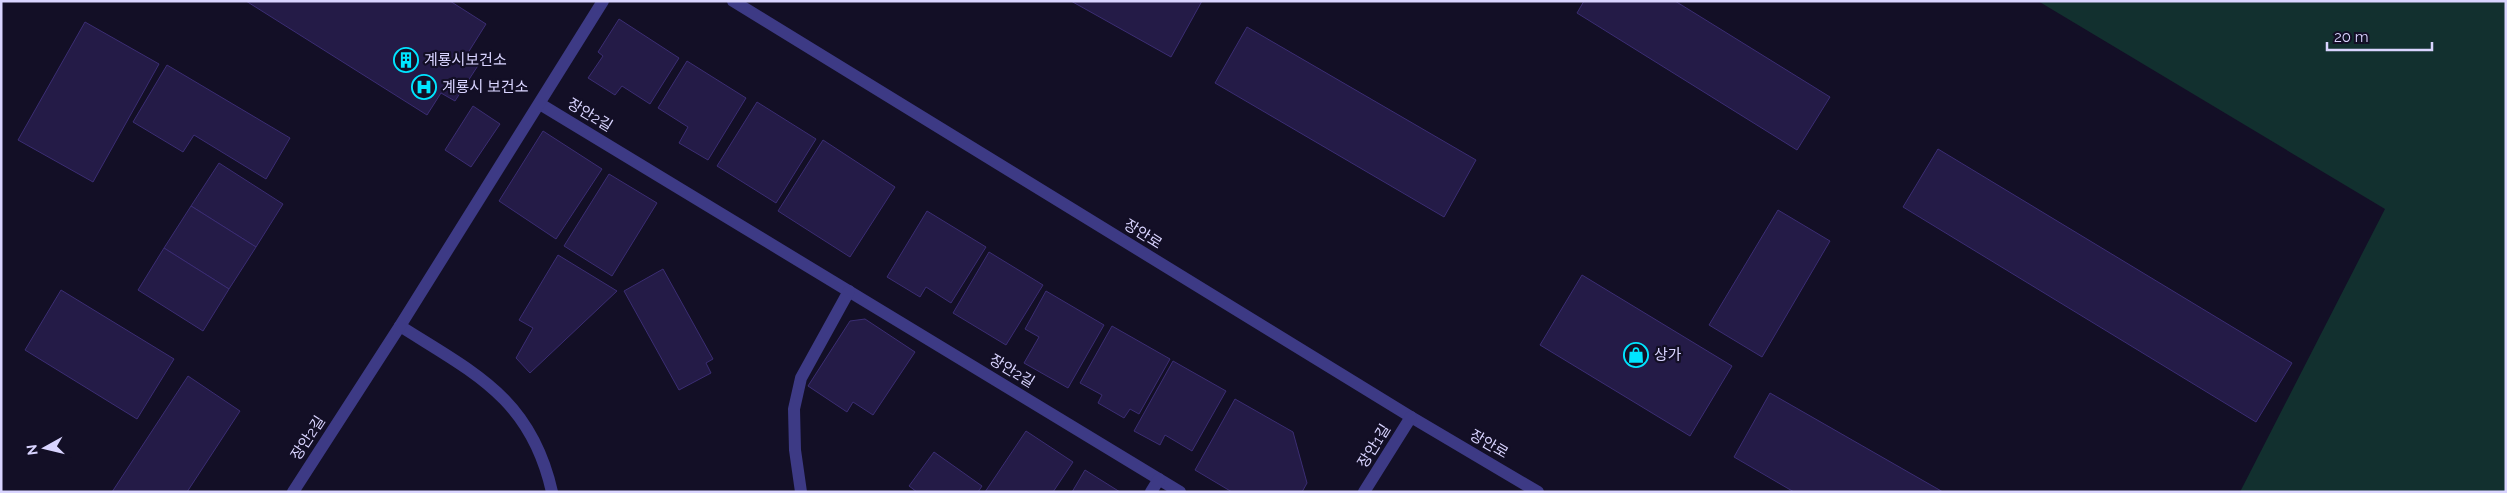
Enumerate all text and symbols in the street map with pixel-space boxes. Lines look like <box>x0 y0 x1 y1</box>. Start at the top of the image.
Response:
scale bar <box>2327 20 2432 52</box>
text: 20 m <box>2334 28 2369 46</box>
building icon: 계룡시보건소 <box>393 47 419 73</box>
place label: 계룡시보건소 <box>424 51 507 69</box>
hospital icon: 계룡시 보건소 <box>411 74 437 100</box>
place label: 계룡시 보건소 <box>442 78 529 96</box>
street label: 장안2길 <box>564 95 616 135</box>
street label: 장안로 <box>1121 215 1165 253</box>
shop icon: 상가 <box>1623 342 1649 368</box>
place label: 상가 <box>1654 346 1682 364</box>
street label: 장안2길 <box>986 351 1038 391</box>
street label: 장안2길 <box>287 412 329 464</box>
street label: 장안1길 <box>1354 421 1394 471</box>
north arrow <box>20 423 70 473</box>
street label: 장안로 <box>1467 426 1511 462</box>
text: N <box>23 443 41 456</box>

